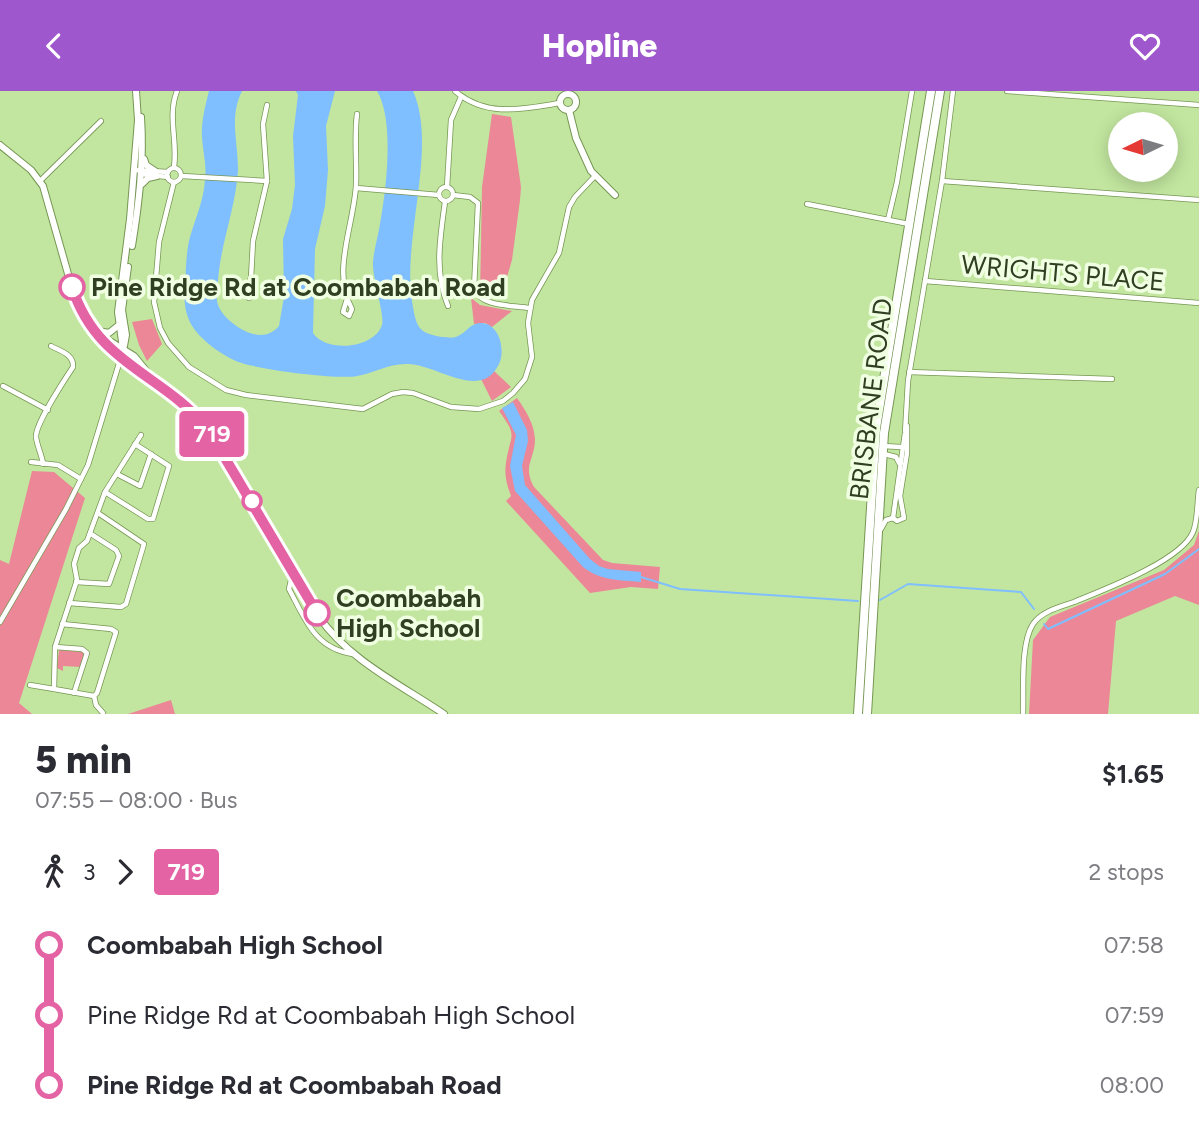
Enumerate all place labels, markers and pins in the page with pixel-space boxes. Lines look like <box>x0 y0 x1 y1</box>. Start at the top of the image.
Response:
place label: Pine Ridge Rd at Coombabah Road <box>91 271 506 303</box>
marker: Pine Ridge Rd at Coombabah Road <box>59 274 85 300</box>
unlabelled marker <box>242 491 262 511</box>
place label: Coombabah High School <box>336 582 481 644</box>
marker: Coombabah High School <box>304 600 330 626</box>

